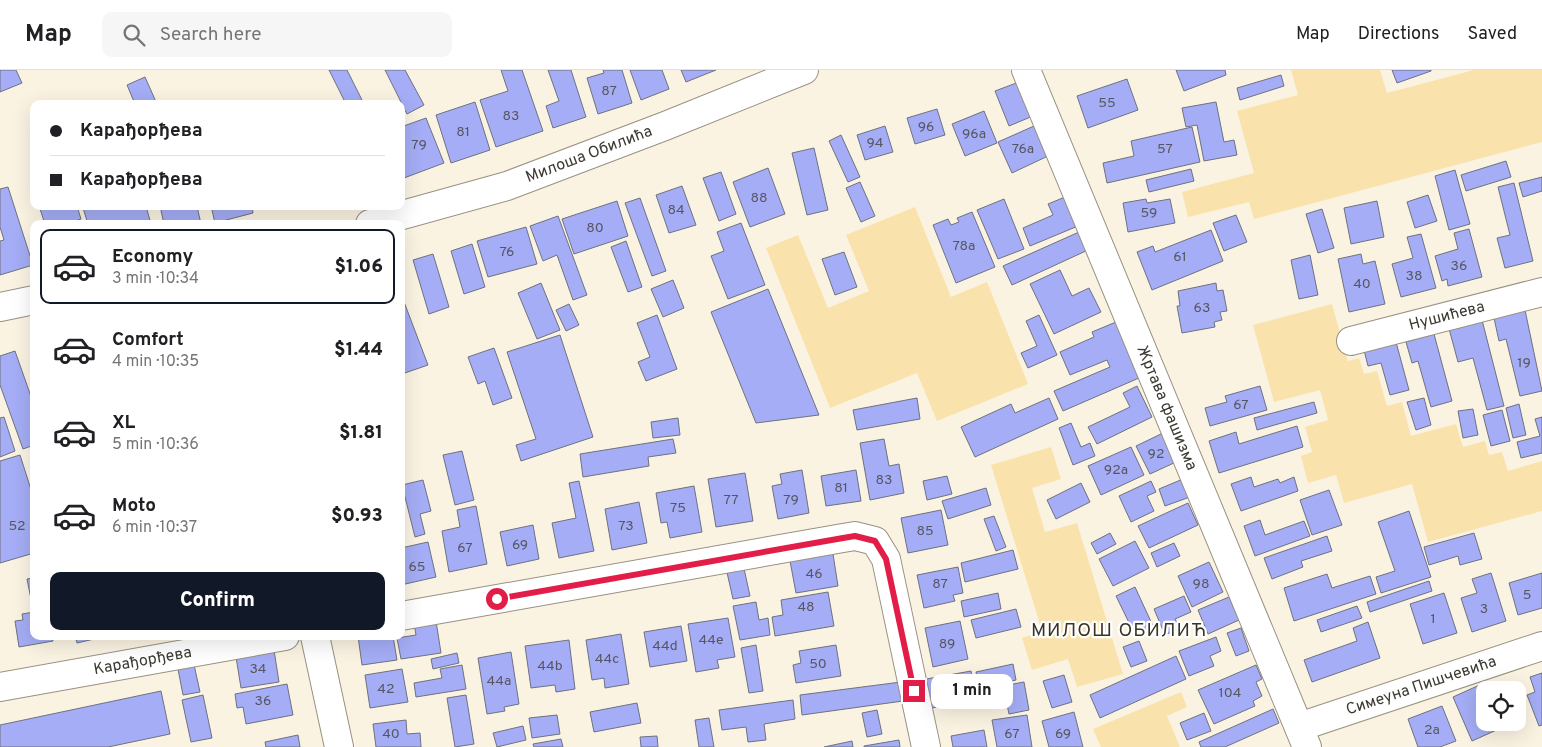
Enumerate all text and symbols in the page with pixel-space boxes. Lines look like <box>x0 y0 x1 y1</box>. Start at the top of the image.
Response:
search box <box>102 12 452 57</box>
text: Map <box>25 20 72 50</box>
icon: search <box>120 21 148 49</box>
text: Search here <box>160 23 261 47</box>
text: Map <box>1296 23 1330 46</box>
text: Directions <box>1358 23 1440 46</box>
text: Saved <box>1468 23 1517 46</box>
house number: 87 <box>601 83 617 100</box>
house number: 55 <box>1098 95 1116 112</box>
house number: 83 <box>503 108 519 125</box>
text: Карађорђева <box>80 119 203 143</box>
house number: 96 <box>918 119 934 136</box>
street label: Милоша Обилића <box>523 122 655 188</box>
house number: 81 <box>456 124 470 141</box>
house number: 96a <box>962 126 986 143</box>
house number: 94 <box>866 135 884 152</box>
house number: 79 <box>411 137 427 154</box>
house number: 76a <box>1012 141 1034 158</box>
house number: 57 <box>1157 141 1173 158</box>
text: Карађорђева <box>80 168 203 192</box>
house number: 88 <box>750 190 768 207</box>
house number: 84 <box>667 202 685 219</box>
house number: 59 <box>1141 205 1157 222</box>
house number: 80 <box>586 220 604 237</box>
house number: 78a <box>953 238 975 255</box>
icon: car <box>52 244 97 289</box>
house number: 76 <box>500 244 514 261</box>
text: Economy <box>112 245 193 269</box>
house number: 61 <box>1173 249 1187 266</box>
text: $1.06 <box>334 255 383 279</box>
house number: 36 <box>1451 258 1467 275</box>
house number: 38 <box>1406 268 1422 285</box>
text: 3 min · 10:34 <box>112 269 199 289</box>
house number: 40 <box>1353 276 1371 293</box>
street label: Нушићева <box>1407 297 1487 336</box>
house number: 63 <box>1194 300 1210 317</box>
icon: car <box>52 327 97 372</box>
text: Comfort <box>112 328 184 352</box>
text: $1.44 <box>334 338 383 362</box>
street label: Жртава фашизма <box>1131 343 1201 474</box>
text: 4 min · 10:35 <box>112 352 199 372</box>
house number: 19 <box>1517 355 1531 372</box>
house number: 67 <box>1233 397 1249 414</box>
icon: car <box>52 410 97 455</box>
text: XL <box>112 411 135 435</box>
text: $1.81 <box>339 421 383 445</box>
text: 5 min · 10:36 <box>112 435 199 455</box>
house number: 92 <box>1148 446 1164 463</box>
house number: 92a <box>1104 462 1128 479</box>
house number: 83 <box>876 472 892 489</box>
house number: 81 <box>834 480 848 497</box>
house number: 77 <box>723 492 739 509</box>
house number: 79 <box>783 492 799 509</box>
icon: car <box>52 493 97 538</box>
text: Moto <box>112 494 156 518</box>
house number: 75 <box>670 500 686 517</box>
text: $0.93 <box>331 504 383 528</box>
house number: 52 <box>8 518 26 535</box>
text: 6 min · 10:37 <box>112 518 197 538</box>
house number: 73 <box>618 518 634 535</box>
house number: 85 <box>916 523 934 540</box>
house number: 69 <box>512 537 528 554</box>
house number: 67 <box>457 540 473 557</box>
house number: 65 <box>408 559 426 576</box>
house number: 46 <box>805 566 823 583</box>
button: Confirm <box>50 572 385 630</box>
house number: 87 <box>932 576 948 593</box>
house number: 98 <box>1193 576 1209 593</box>
house number: 5 <box>1523 587 1531 604</box>
route start <box>486 588 508 610</box>
house number: 48 <box>797 599 815 616</box>
house number: 3 <box>1480 601 1488 618</box>
house number: 1 <box>1430 611 1436 628</box>
district label: МИЛОШ ОБИЛИЋ <box>1031 619 1207 643</box>
house number: 44e <box>699 632 723 649</box>
house number: 89 <box>939 636 955 653</box>
house number: 44d <box>652 638 678 655</box>
street label: Карађорђева <box>92 643 193 680</box>
house number: 44c <box>595 651 619 668</box>
street label: Симеуна Пишчевића <box>1344 652 1499 721</box>
house number: 50 <box>809 656 827 673</box>
house number: 44b <box>537 658 563 675</box>
house number: 34 <box>249 661 267 678</box>
house number: 44a <box>487 673 511 690</box>
callout: 1 min <box>932 674 1014 708</box>
route end <box>903 680 925 702</box>
house number: 42 <box>377 681 395 698</box>
text: 1 min <box>952 681 992 701</box>
map controls <box>1476 681 1526 731</box>
button: locate <box>1476 681 1526 731</box>
house number: 104 <box>1219 685 1241 702</box>
house number: 36 <box>255 693 271 710</box>
house number: 2a <box>1424 722 1440 739</box>
house number: 40 <box>382 726 400 743</box>
house number: 67 <box>1004 726 1020 743</box>
house number: 69 <box>1055 726 1071 743</box>

